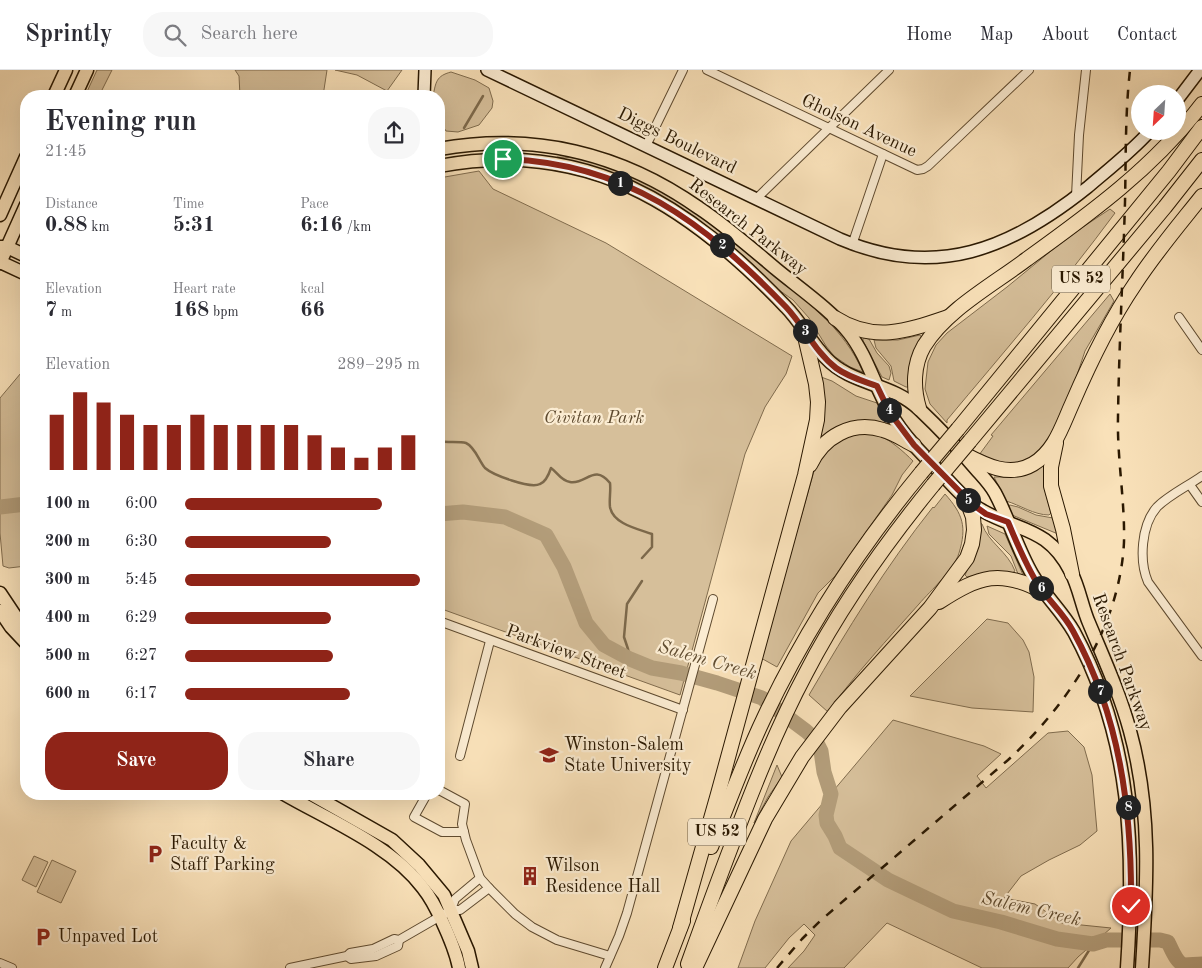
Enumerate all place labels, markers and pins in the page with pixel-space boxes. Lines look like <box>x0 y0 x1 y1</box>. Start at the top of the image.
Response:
pin <box>482 138 524 180</box>
pin: 1 <box>608 170 632 196</box>
pin: 2 <box>710 232 734 258</box>
pin: 3 <box>792 318 818 344</box>
pin: 4 <box>876 398 902 422</box>
pin: 5 <box>956 488 980 512</box>
pin: 6 <box>1028 576 1054 600</box>
pin: 7 <box>1088 678 1112 704</box>
place label: Winston-Salem State University <box>564 736 692 775</box>
school or university icon: Winston-Salem State University <box>538 744 560 766</box>
pin: 8 <box>1116 794 1140 820</box>
place label: Faculty & Staff Parking <box>170 835 275 874</box>
parking icon: Faculty & Staff Parking <box>144 843 166 865</box>
place label: Wilson Residence Hall <box>545 857 660 896</box>
building icon: Wilson Residence Hall <box>519 865 541 887</box>
pin <box>1110 885 1152 927</box>
parking icon: Unpaved Lot <box>32 926 54 948</box>
place label: Unpaved Lot <box>58 928 158 946</box>

